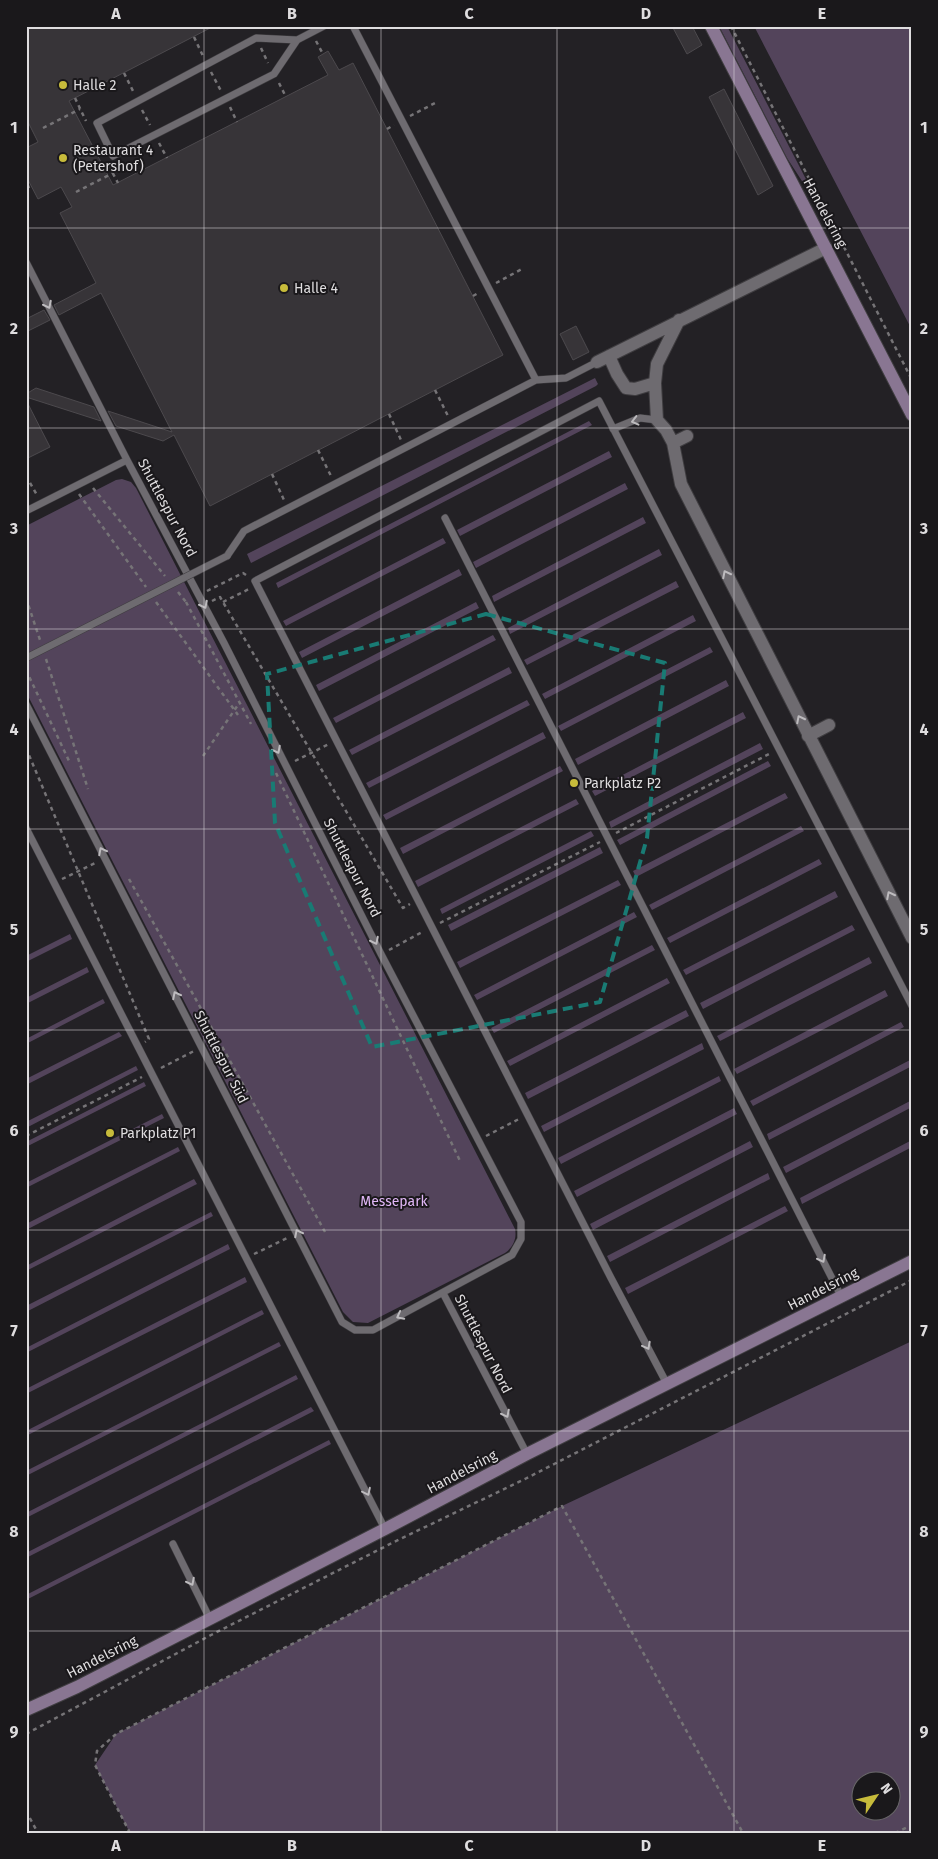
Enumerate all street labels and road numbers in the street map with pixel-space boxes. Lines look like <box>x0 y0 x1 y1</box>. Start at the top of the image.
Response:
street label: Handelsring <box>799 175 851 252</box>
street label: Shuttlespur Nord <box>134 456 200 560</box>
street label: Shuttlespur Nord <box>320 816 384 920</box>
street label: Shuttlespur Süd <box>190 1008 252 1106</box>
street label: Handelsring <box>785 1264 862 1314</box>
street label: Shuttlespur Nord <box>451 1292 515 1396</box>
street label: Handelsring <box>424 1446 501 1498</box>
street label: Handelsring <box>64 1632 141 1682</box>

